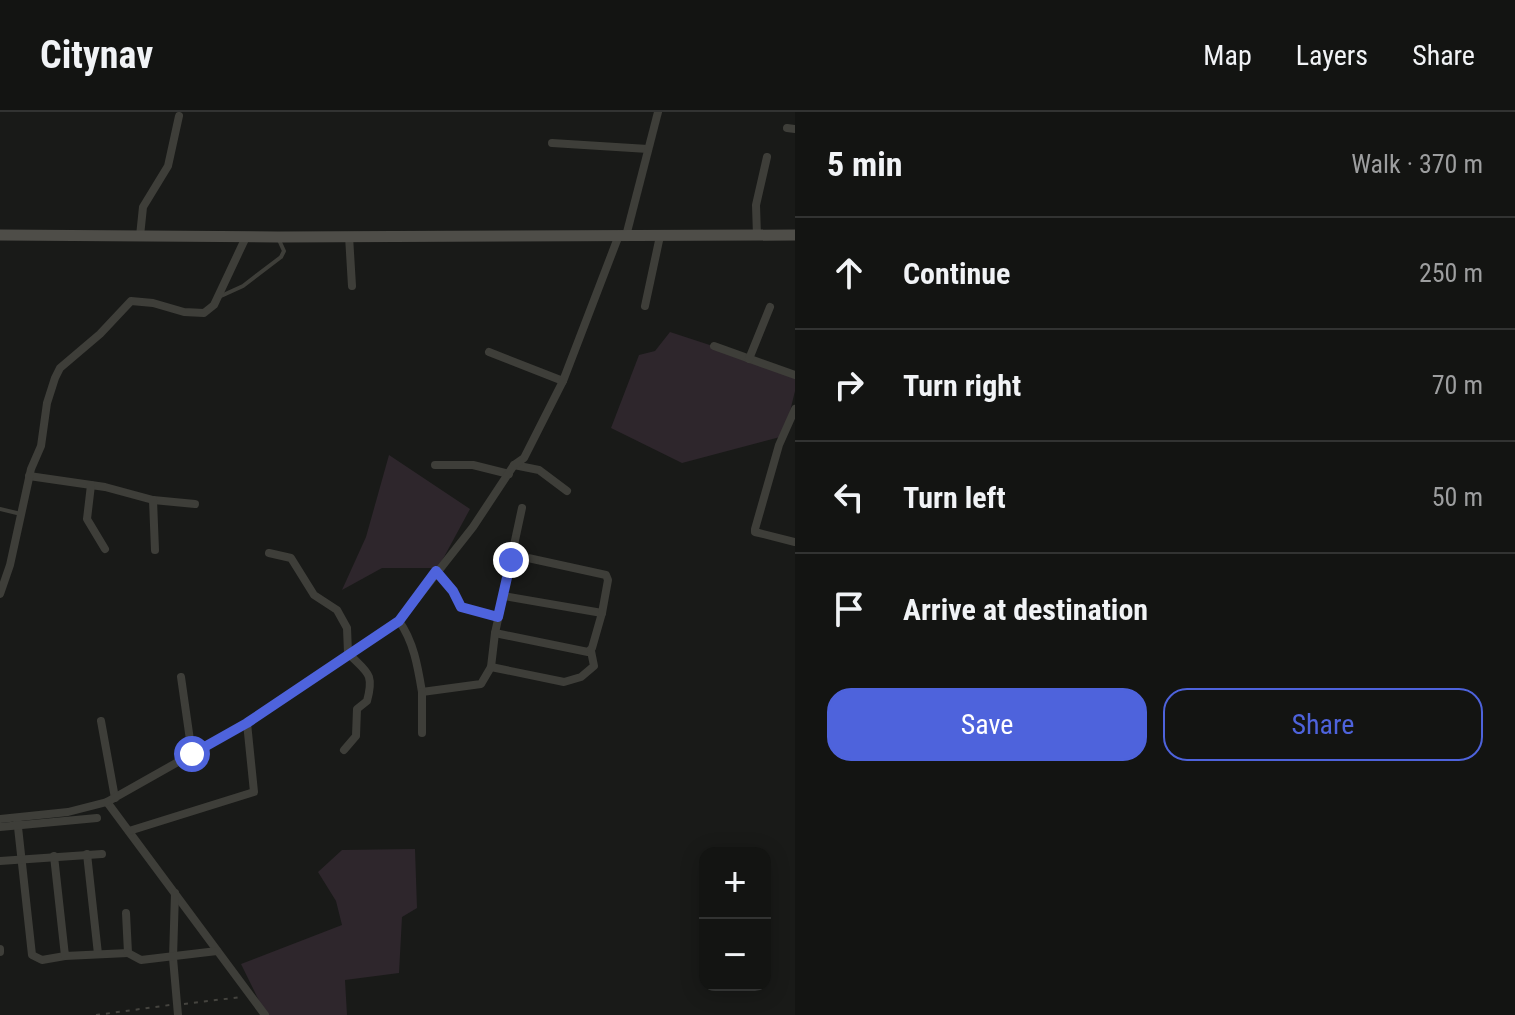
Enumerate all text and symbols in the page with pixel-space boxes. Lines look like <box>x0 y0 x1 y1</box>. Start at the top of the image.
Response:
text: Citynav <box>40 33 153 77</box>
text: Map <box>1203 39 1252 72</box>
text: Layers <box>1296 39 1368 72</box>
text: Share <box>1412 39 1475 72</box>
text: 5 min <box>827 144 903 184</box>
text: Walk · 370 m <box>1351 149 1483 179</box>
icon: ahead <box>827 251 871 295</box>
text: Continue <box>903 256 1010 291</box>
text: 250 m <box>1419 258 1483 288</box>
icon: right <box>827 363 871 407</box>
text: Turn right <box>903 368 1021 403</box>
text: 70 m <box>1432 370 1483 400</box>
icon: left <box>827 475 871 519</box>
text: Turn left <box>903 480 1006 515</box>
text: 50 m <box>1432 482 1483 512</box>
route end <box>493 542 529 578</box>
icon: arrive <box>827 587 871 631</box>
text: Arrive at destination <box>903 592 1148 627</box>
button: Save <box>827 688 1147 761</box>
button: Share <box>1163 688 1483 761</box>
route start <box>174 736 210 772</box>
map controls <box>699 847 771 991</box>
button: + <box>699 847 771 919</box>
button: − <box>699 919 771 991</box>

